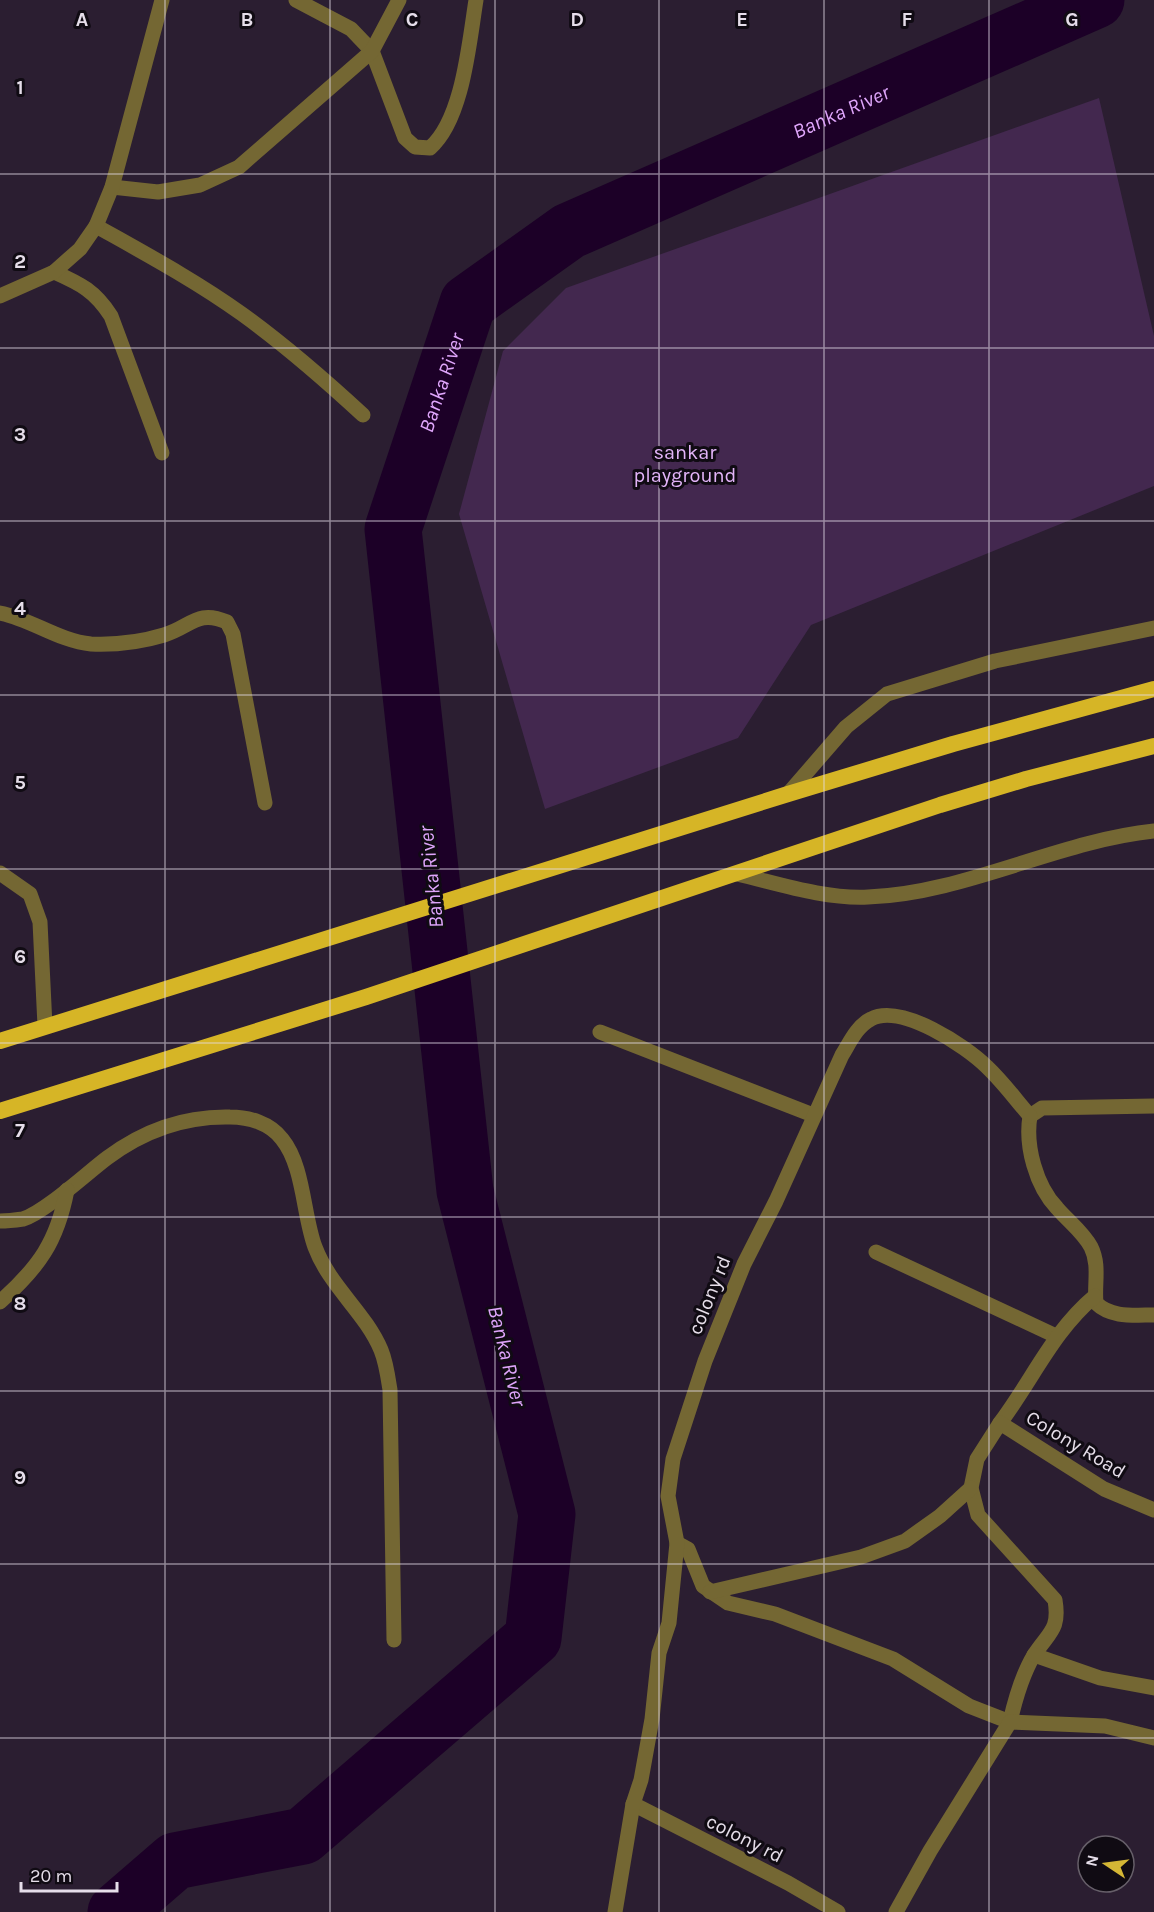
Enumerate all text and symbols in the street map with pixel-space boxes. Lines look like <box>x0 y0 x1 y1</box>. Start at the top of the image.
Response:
text: A <box>76 8 89 31</box>
text: B <box>241 8 253 31</box>
text: C <box>406 8 418 31</box>
text: D <box>570 8 584 31</box>
text: E <box>736 8 748 31</box>
text: F <box>902 8 913 31</box>
text: G <box>1065 8 1079 31</box>
text: 1 <box>16 76 24 99</box>
water label: Banka River <box>789 80 894 143</box>
text: 2 <box>14 250 26 273</box>
water label: Banka River <box>414 329 469 435</box>
text: 3 <box>14 423 26 446</box>
park label: sankar playground <box>634 441 736 487</box>
text: 4 <box>14 597 26 620</box>
text: 5 <box>14 771 26 794</box>
water label: Banka River <box>414 824 448 930</box>
text: 6 <box>14 945 26 968</box>
text: 7 <box>15 1119 25 1142</box>
street label: colony rd <box>683 1252 736 1338</box>
text: 8 <box>14 1292 26 1315</box>
water label: Banka River <box>483 1303 531 1410</box>
street label: Colony Road <box>1022 1406 1130 1483</box>
text: 9 <box>14 1466 26 1489</box>
street label: colony rd <box>703 1809 787 1868</box>
north arrow <box>1076 1834 1136 1894</box>
text: N <box>1081 1853 1102 1868</box>
scale bar <box>21 1855 117 1893</box>
text: 20 m <box>30 1865 72 1887</box>

